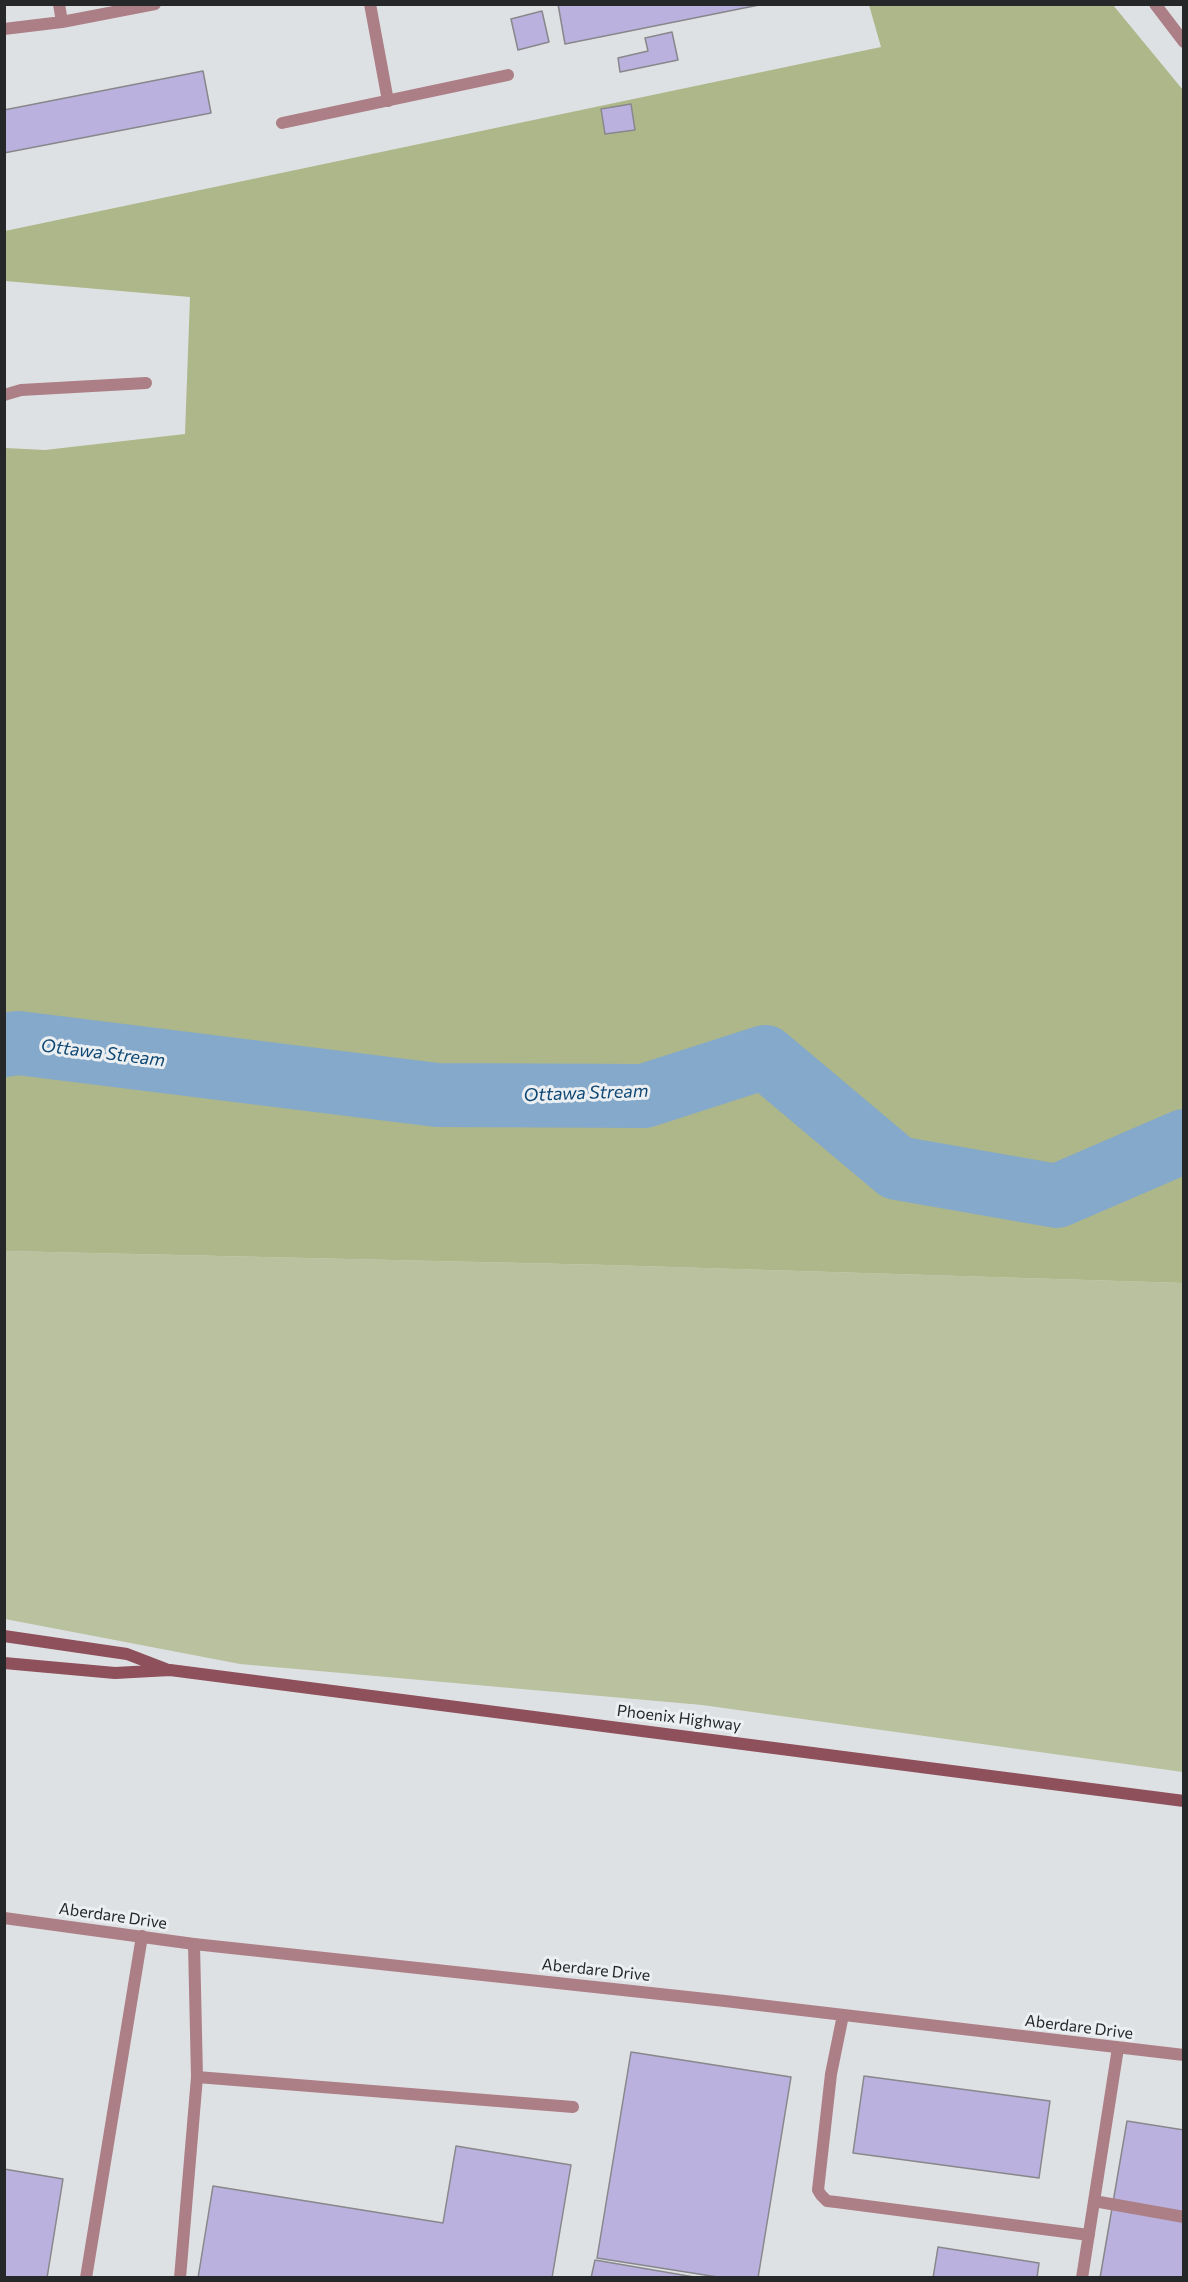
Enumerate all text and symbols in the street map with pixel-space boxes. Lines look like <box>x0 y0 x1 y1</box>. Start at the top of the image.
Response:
water label: Ottawa Stream <box>40 1035 166 1071</box>
water label: Ottawa Stream <box>523 1080 649 1106</box>
street label: Phoenix Highway <box>616 1701 742 1735</box>
street label: Aberdare Drive <box>58 1899 168 1933</box>
street label: Aberdare Drive <box>541 1955 651 1985</box>
street label: Aberdare Drive <box>1024 2011 1134 2043</box>

